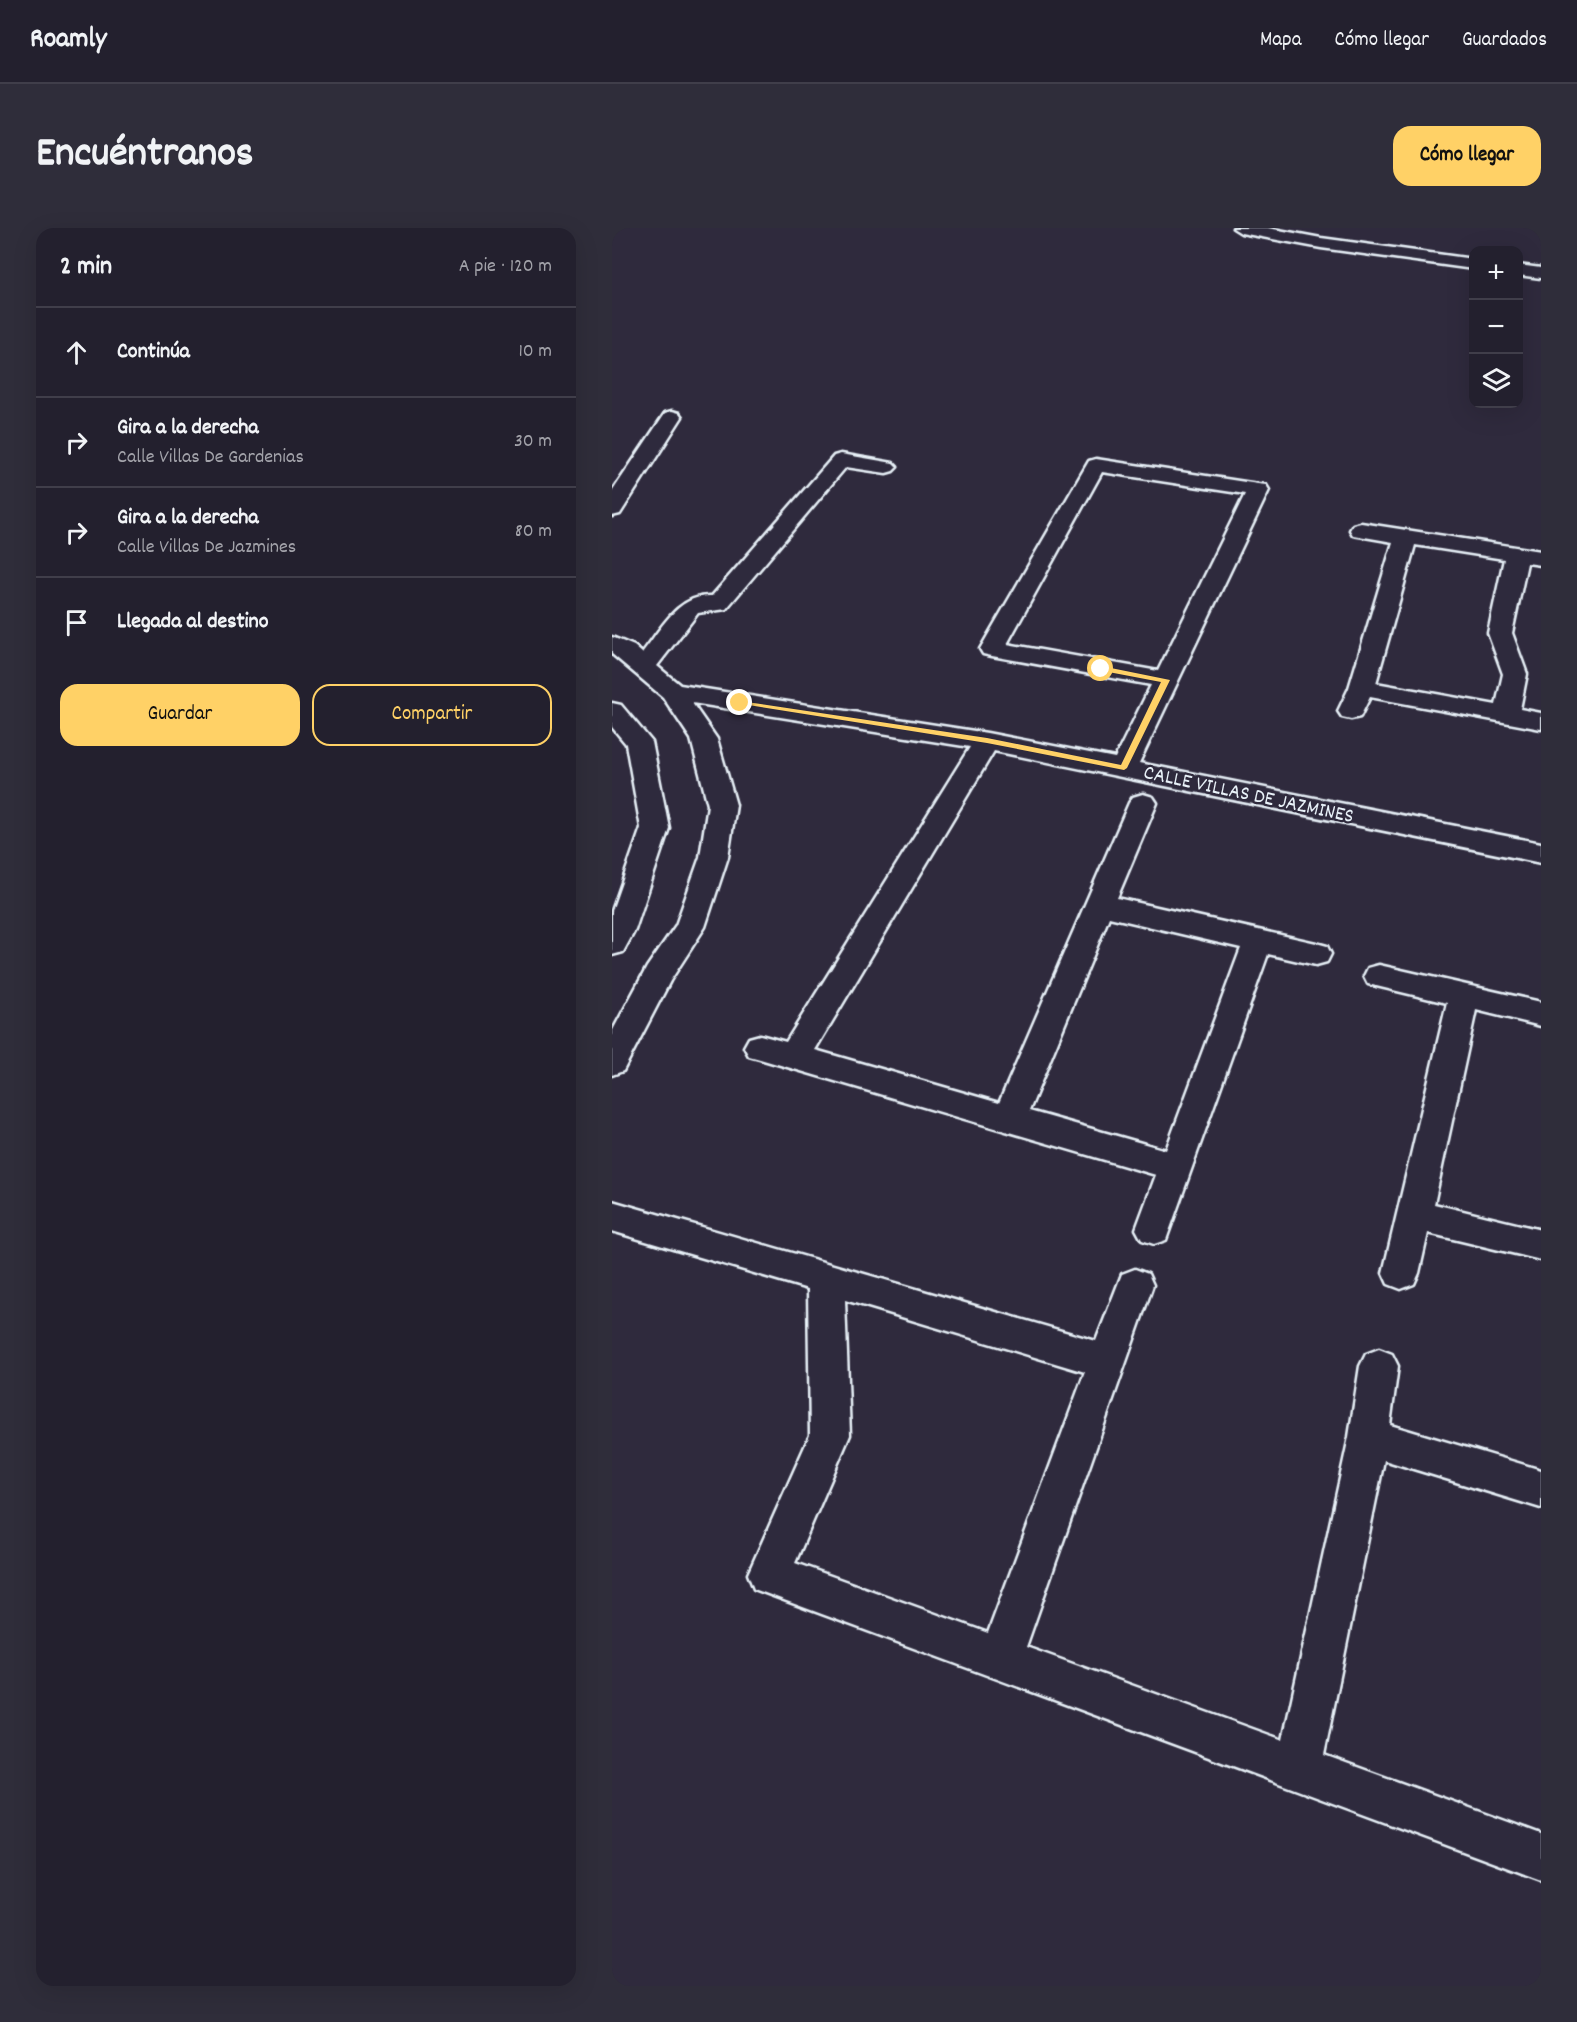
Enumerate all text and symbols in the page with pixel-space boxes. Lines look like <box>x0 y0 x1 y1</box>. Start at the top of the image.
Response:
text: Roamly <box>30 21 106 61</box>
text: Mapa <box>1260 26 1302 56</box>
text: Cómo llegar <box>1335 26 1429 56</box>
text: Guardados <box>1462 26 1547 56</box>
text: Encuéntranos <box>36 126 254 186</box>
button: Cómo llegar <box>1393 126 1541 186</box>
map controls <box>1469 246 1523 408</box>
button: + <box>1469 246 1523 300</box>
text: 2 min <box>60 249 112 286</box>
text: A pie · 120 m <box>459 253 552 281</box>
button: − <box>1469 300 1523 354</box>
icon: ahead <box>60 336 93 369</box>
text: Continúa <box>117 337 190 368</box>
text: 10 m <box>518 338 552 366</box>
button: layers <box>1469 354 1523 408</box>
text: Gira a la derecha <box>117 413 259 444</box>
icon: right <box>60 426 93 459</box>
text: 30 m <box>514 428 552 456</box>
text: Calle Villas De Gardenias <box>117 444 304 472</box>
text: Gira a la derecha <box>117 503 259 534</box>
icon: right <box>60 516 93 549</box>
text: 80 m <box>515 518 552 546</box>
text: Calle Villas De Jazmines <box>117 534 296 562</box>
icon: arrive <box>60 606 93 639</box>
text: Llegada al destino <box>117 607 269 638</box>
route start <box>1087 655 1113 681</box>
button: Guardar <box>60 684 300 746</box>
button: Compartir <box>312 684 552 746</box>
route end <box>726 689 752 715</box>
street label: CALLE VILLAS DE JAZMINES <box>1140 759 1356 833</box>

